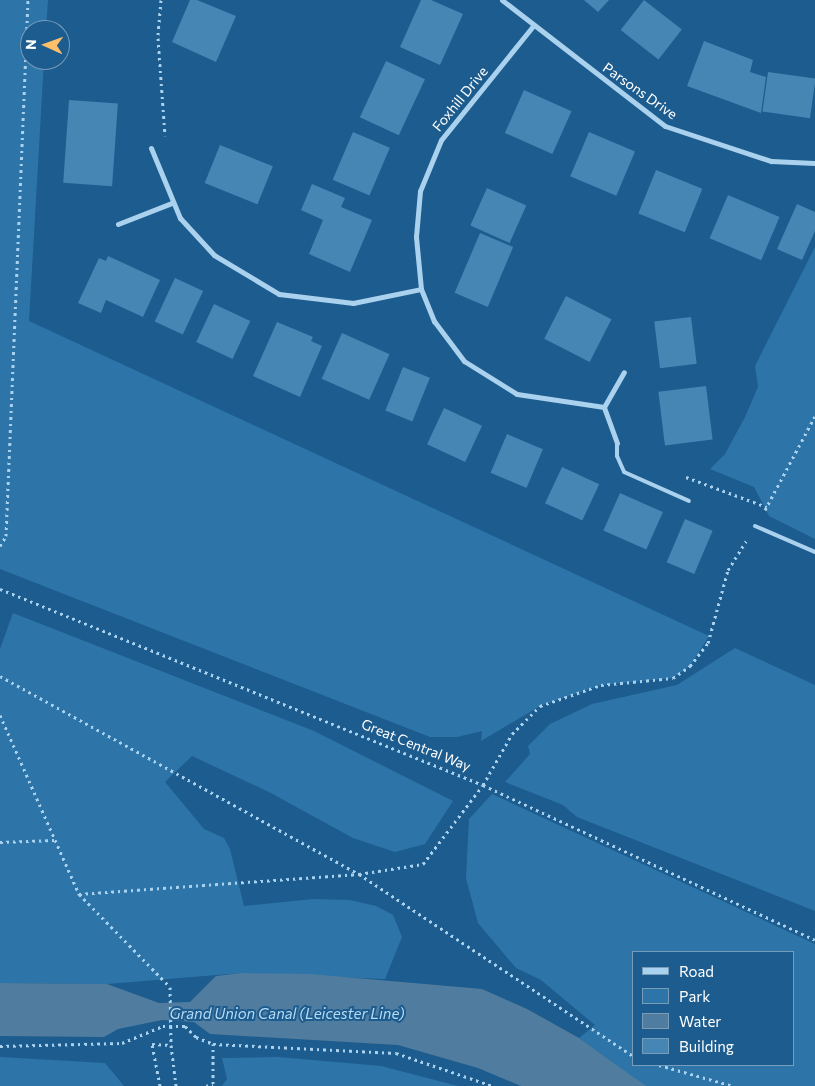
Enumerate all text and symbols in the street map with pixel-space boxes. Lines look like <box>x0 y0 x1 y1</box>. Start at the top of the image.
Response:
north arrow <box>20 20 70 70</box>
text: N <box>22 39 39 50</box>
street label: Parsons Drive <box>600 59 680 123</box>
street label: Foxhill Drive <box>429 63 491 135</box>
street label: Great Central Way <box>359 715 473 775</box>
legend <box>632 951 795 1066</box>
text: Road <box>679 962 714 980</box>
text: Park <box>679 987 710 1005</box>
water label: Grand Union Canal (Leicester Line) <box>169 1005 405 1023</box>
text: Water <box>679 1012 721 1030</box>
text: Building <box>679 1037 734 1055</box>

